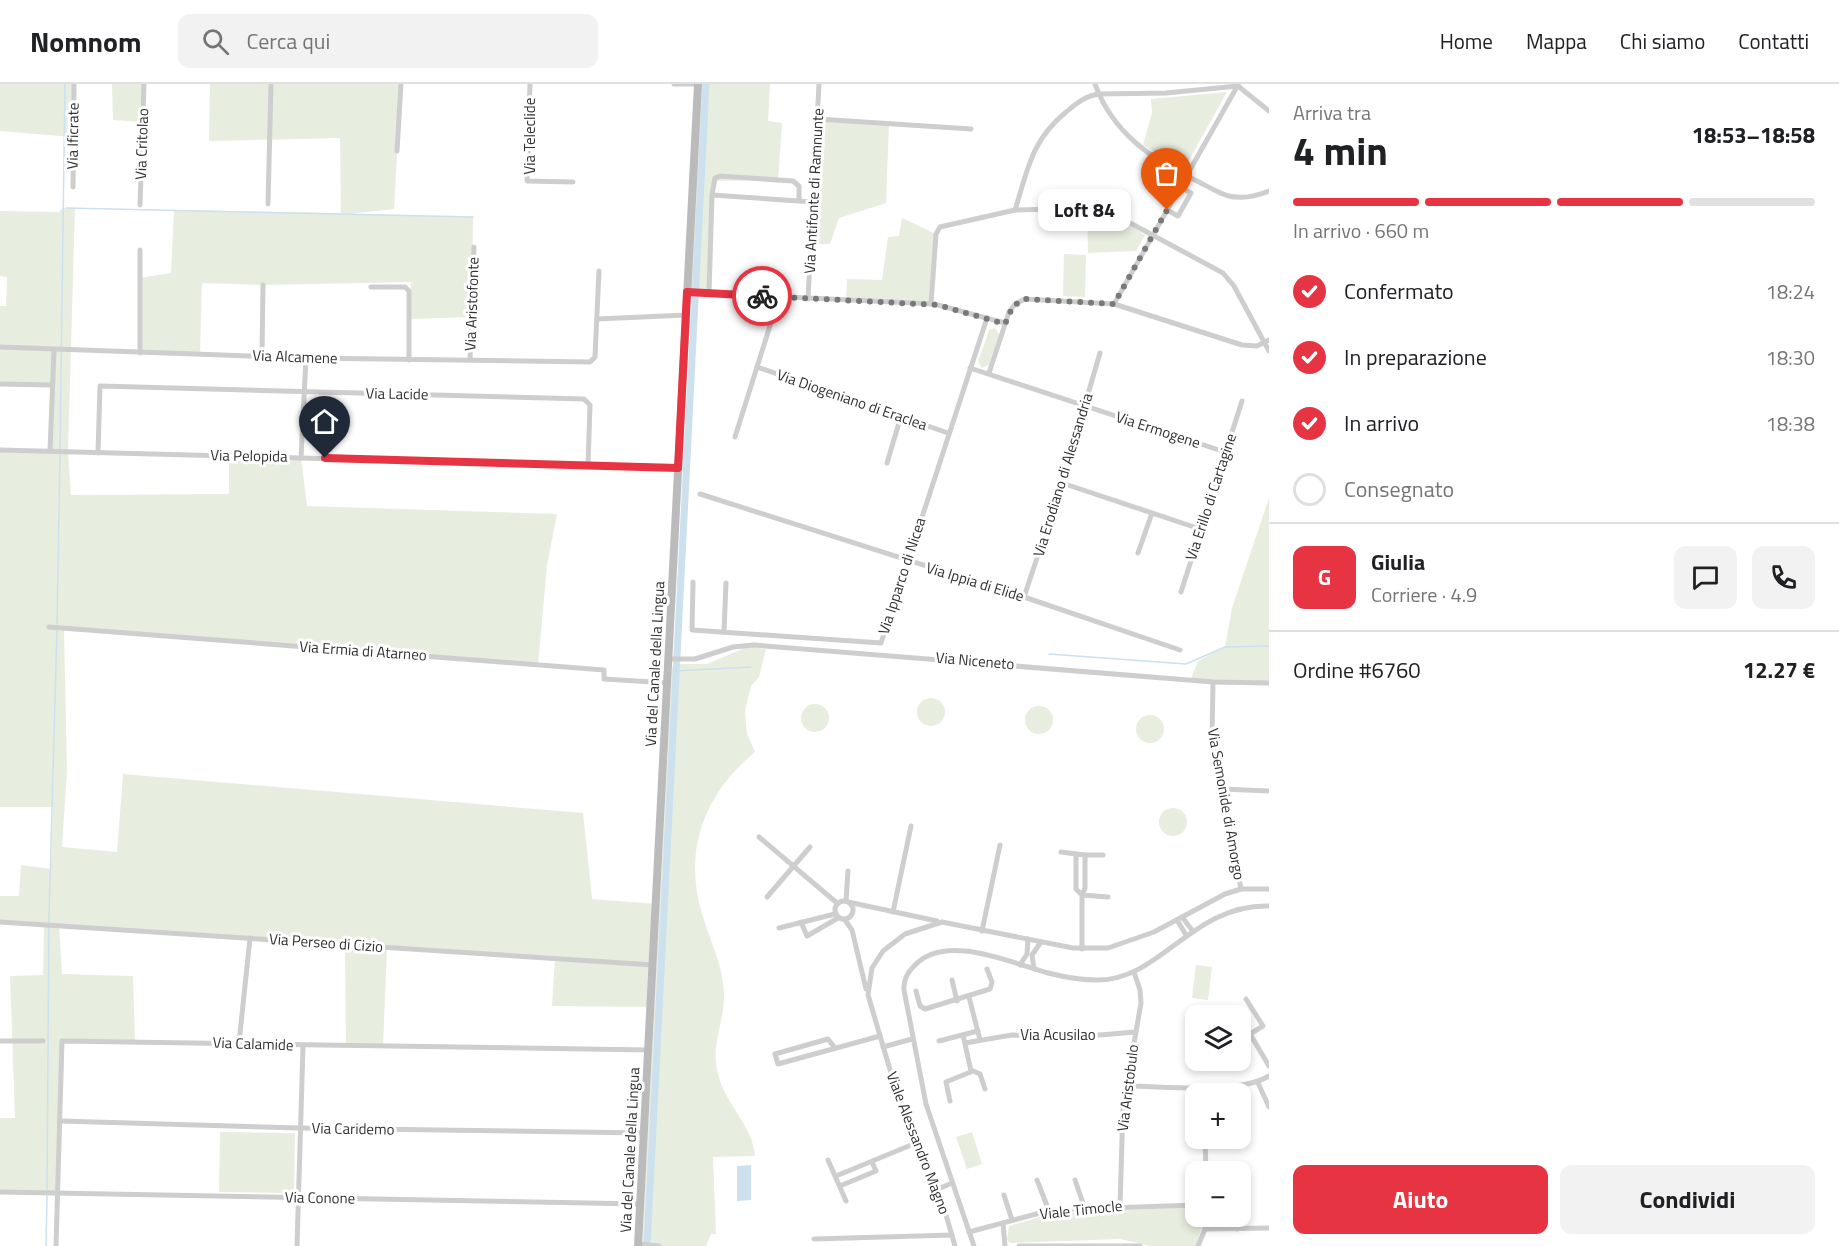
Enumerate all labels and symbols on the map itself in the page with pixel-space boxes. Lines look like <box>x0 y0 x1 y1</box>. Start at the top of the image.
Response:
street label: Via Teleclide <box>518 98 541 174</box>
street label: Via Ificrate <box>60 102 85 170</box>
street label: Via Critolao <box>129 108 154 180</box>
street label: Via Antifonte di Ramnunte <box>798 108 829 274</box>
pin <box>1141 148 1192 210</box>
callout: Loft 84 <box>1038 189 1131 231</box>
street label: Via Aristofonte <box>458 257 485 351</box>
courier <box>732 266 792 326</box>
street label: Via Alcamene <box>252 344 338 369</box>
street label: Via Diogeniano di Eraclea <box>774 363 931 436</box>
street label: Via Lacide <box>365 381 429 406</box>
street label: Via Erodiano di Alessandria <box>1027 390 1099 560</box>
pin <box>299 396 350 458</box>
street label: Via Ermogene <box>1113 405 1203 454</box>
street label: Via Erillo di Cartagine <box>1179 430 1242 563</box>
street label: Via Pelopida <box>210 443 288 468</box>
street label: Via Ipparco di Nicea <box>872 514 931 637</box>
street label: Via Ippia di Elide <box>923 556 1027 607</box>
street label: Via del Canale della Lingua <box>639 580 670 747</box>
street label: Via Ermia di Atarneo <box>299 635 428 666</box>
street label: Via Niceneto <box>935 646 1015 675</box>
street label: Via Semonide di Amorgo <box>1202 726 1251 882</box>
street label: Via Perseo di Cizio <box>268 927 384 958</box>
street label: Via Acusilao <box>1020 1023 1096 1046</box>
street label: Via Calamide <box>212 1031 294 1056</box>
street label: Via Aristobulo <box>1111 1043 1144 1133</box>
street label: Via del Canale della Lingua <box>614 1066 645 1233</box>
street label: Viale Alessandro Magno <box>881 1068 956 1218</box>
street label: Via Caridemo <box>311 1116 395 1141</box>
street label: Via Conone <box>285 1185 355 1210</box>
street label: Viale Timocle <box>1038 1194 1123 1225</box>

